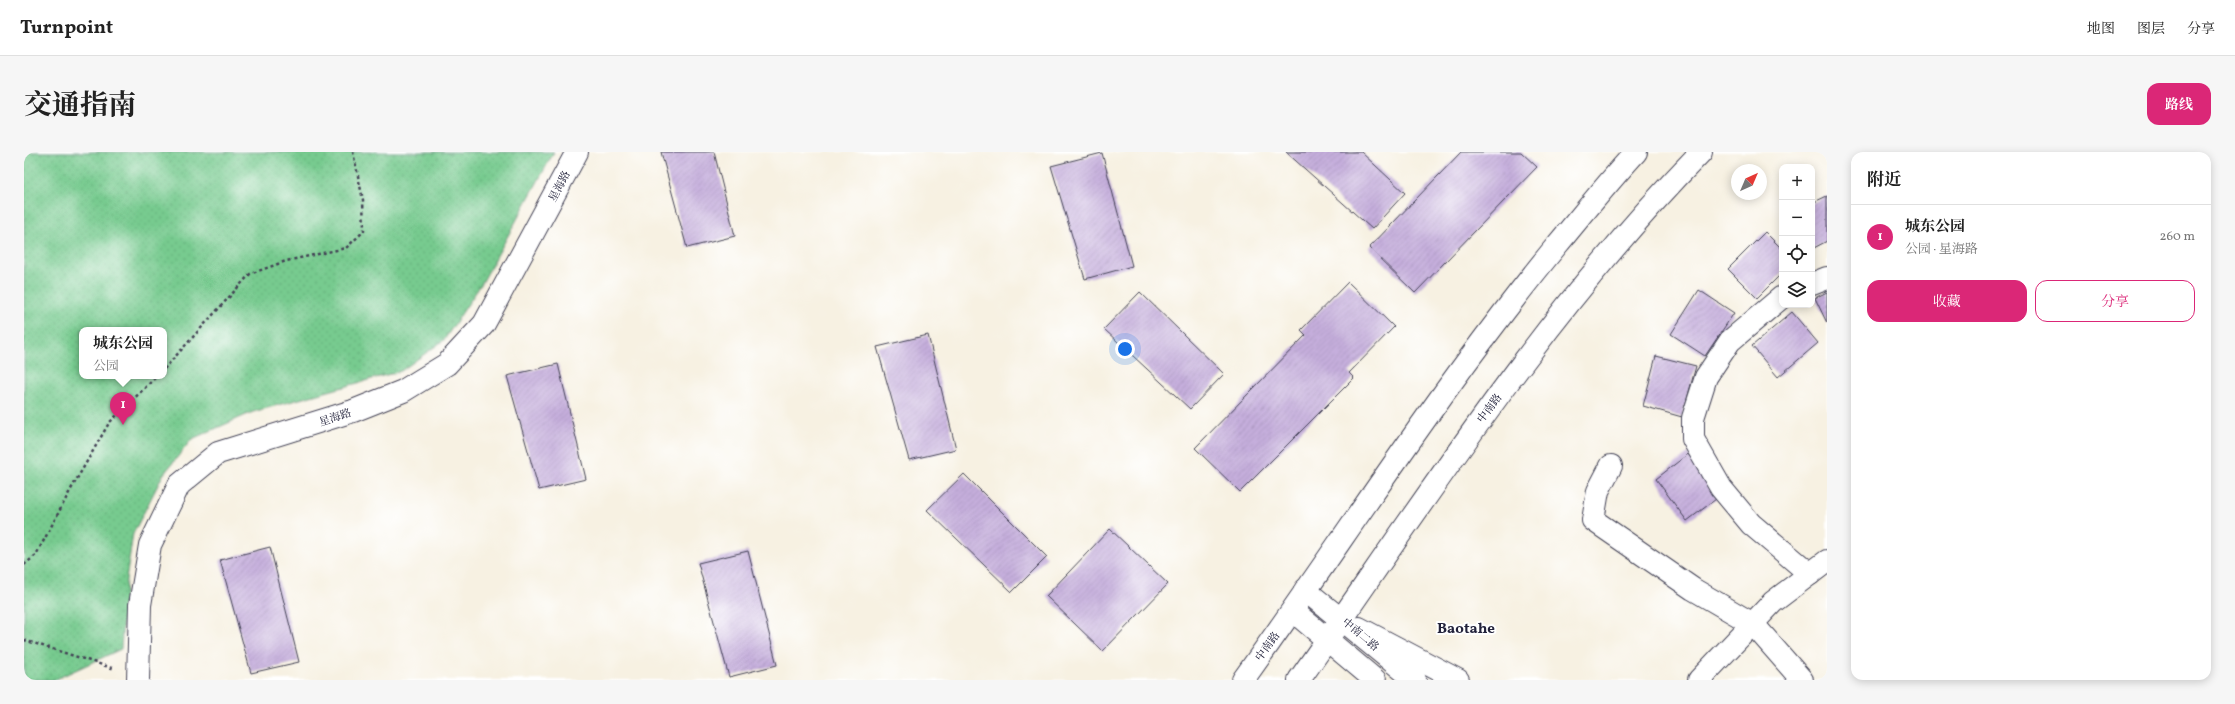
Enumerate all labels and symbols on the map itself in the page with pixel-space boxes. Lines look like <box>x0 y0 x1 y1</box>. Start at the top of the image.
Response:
north arrow <box>1731 164 1767 200</box>
street label: 星海路 <box>546 169 575 205</box>
your location <box>1115 339 1135 359</box>
street label: 中南路 <box>1474 391 1506 427</box>
pin: 1 <box>110 392 136 425</box>
street label: 星海路 <box>317 406 353 431</box>
street label: 中南二路 <box>1338 615 1382 655</box>
district label: Baotahe <box>1437 619 1495 640</box>
street label: 中南路 <box>1252 629 1284 665</box>

